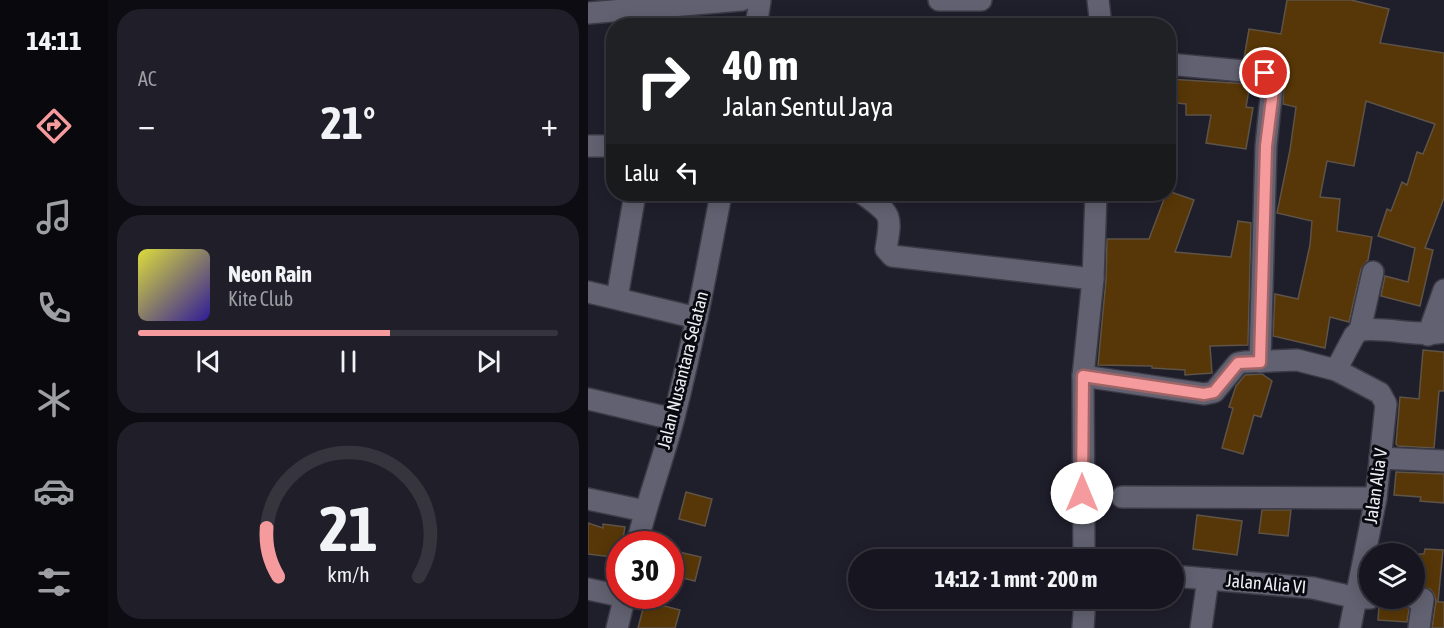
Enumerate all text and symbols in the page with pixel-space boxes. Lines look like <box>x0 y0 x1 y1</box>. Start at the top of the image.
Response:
text: 14:11 <box>26 25 82 56</box>
text: 40 m <box>723 41 798 89</box>
icon: right <box>624 42 702 120</box>
pin <box>1239 47 1290 98</box>
icon: arrive <box>1248 56 1281 89</box>
text: AC <box>138 67 157 90</box>
text: Jalan Sentul Jaya <box>723 91 894 122</box>
text: 21° <box>321 97 375 149</box>
icon: directions <box>33 105 75 147</box>
text: − <box>138 105 155 143</box>
text: + <box>541 105 558 143</box>
icon: left <box>671 156 704 189</box>
text: Lalu <box>624 160 659 186</box>
icon: music <box>33 196 75 238</box>
text: Neon Rain <box>228 261 312 287</box>
icon: phone <box>33 287 75 329</box>
text: Kite Club <box>228 287 293 310</box>
street label: Jalan Nusantara Selatan <box>653 289 712 451</box>
icon: previous <box>192 345 225 378</box>
icon: pause <box>332 345 365 378</box>
icon: next <box>472 345 505 378</box>
icon: climate <box>33 379 75 421</box>
street label: Jalan Alia V <box>1360 447 1391 525</box>
position arrow <box>1050 461 1114 525</box>
icon: car <box>33 470 75 512</box>
text: 21 <box>319 494 377 565</box>
speed limit sign: 30 <box>606 531 684 609</box>
map controls <box>1359 543 1425 609</box>
button: layers <box>1359 543 1425 609</box>
icon: filters <box>33 561 75 603</box>
text: km/h <box>327 563 369 588</box>
text: 14:12 · 1 mnt · 200 m <box>935 566 1097 592</box>
street label: Jalan Alia VI <box>1225 570 1307 597</box>

